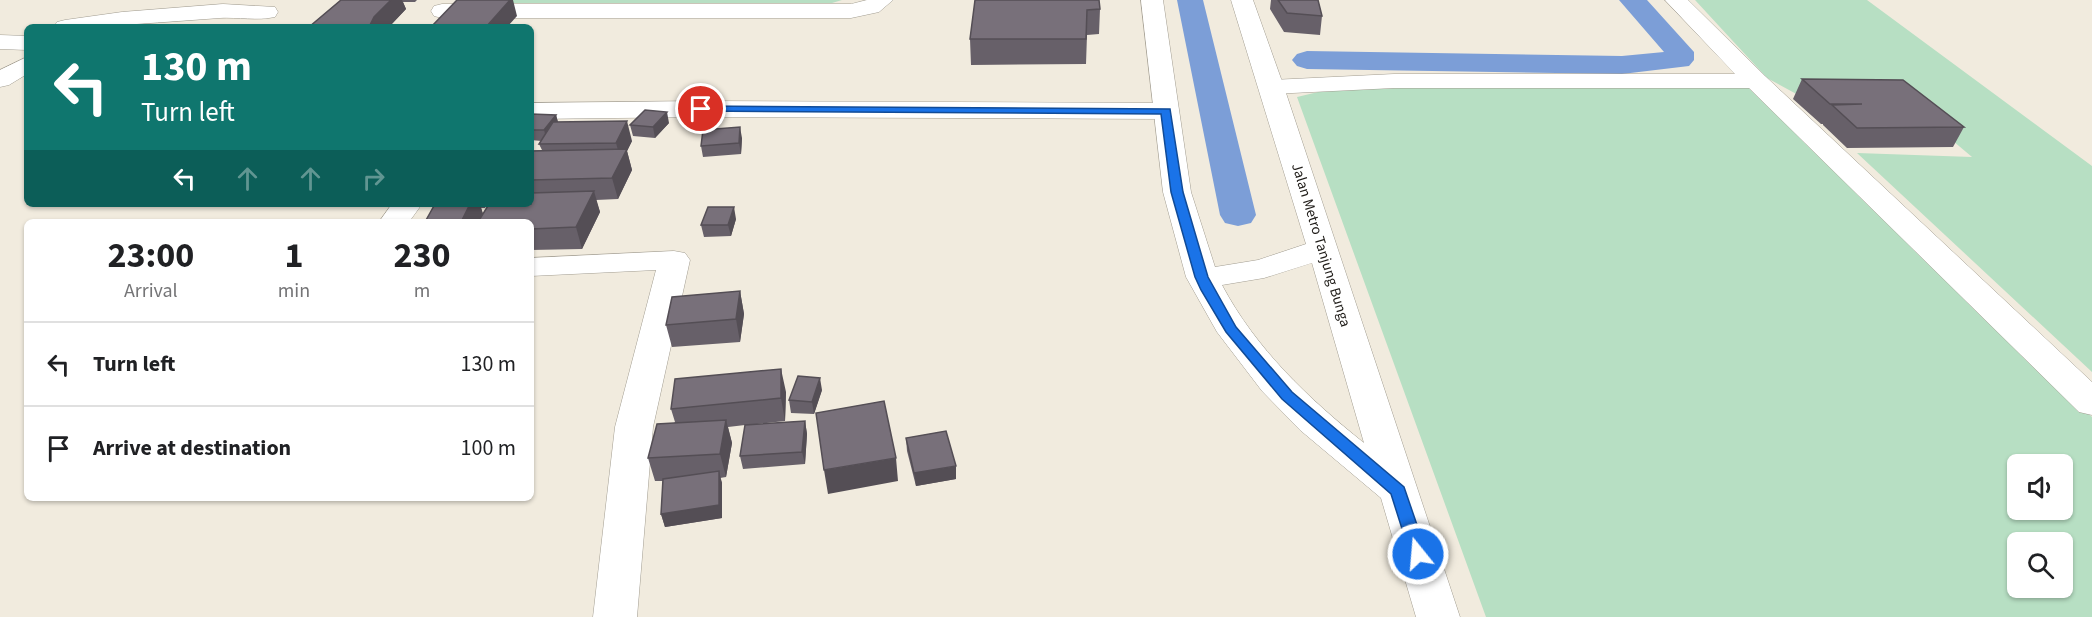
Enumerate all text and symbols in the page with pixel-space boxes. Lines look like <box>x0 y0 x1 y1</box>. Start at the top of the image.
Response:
text: 130 m <box>141 37 252 97</box>
icon: left <box>42 48 120 126</box>
pin <box>675 83 726 134</box>
icon: arrive <box>684 92 717 125</box>
text: Turn left <box>141 93 235 132</box>
street label: Jalan Metro Tanjung Bunga <box>1286 161 1356 329</box>
icon: left <box>168 162 201 195</box>
icon: ahead <box>231 162 264 195</box>
icon: ahead <box>294 162 327 195</box>
icon: right <box>357 162 390 195</box>
text: 23:00 <box>107 230 194 281</box>
text: 1 <box>284 230 303 281</box>
text: 230 <box>394 230 451 281</box>
text: Arrival <box>124 277 178 305</box>
text: min <box>278 277 310 305</box>
text: m <box>414 277 430 305</box>
icon: left <box>42 348 75 381</box>
text: Turn left <box>93 348 175 380</box>
text: 130 m <box>461 348 516 380</box>
icon: arrive <box>42 432 75 465</box>
text: Arrive at destination <box>93 432 291 464</box>
text: 100 m <box>461 432 516 464</box>
map controls <box>2007 454 2073 598</box>
button: sound <box>2007 454 2073 520</box>
position arrow <box>1386 522 1450 586</box>
button: search <box>2007 532 2073 598</box>

